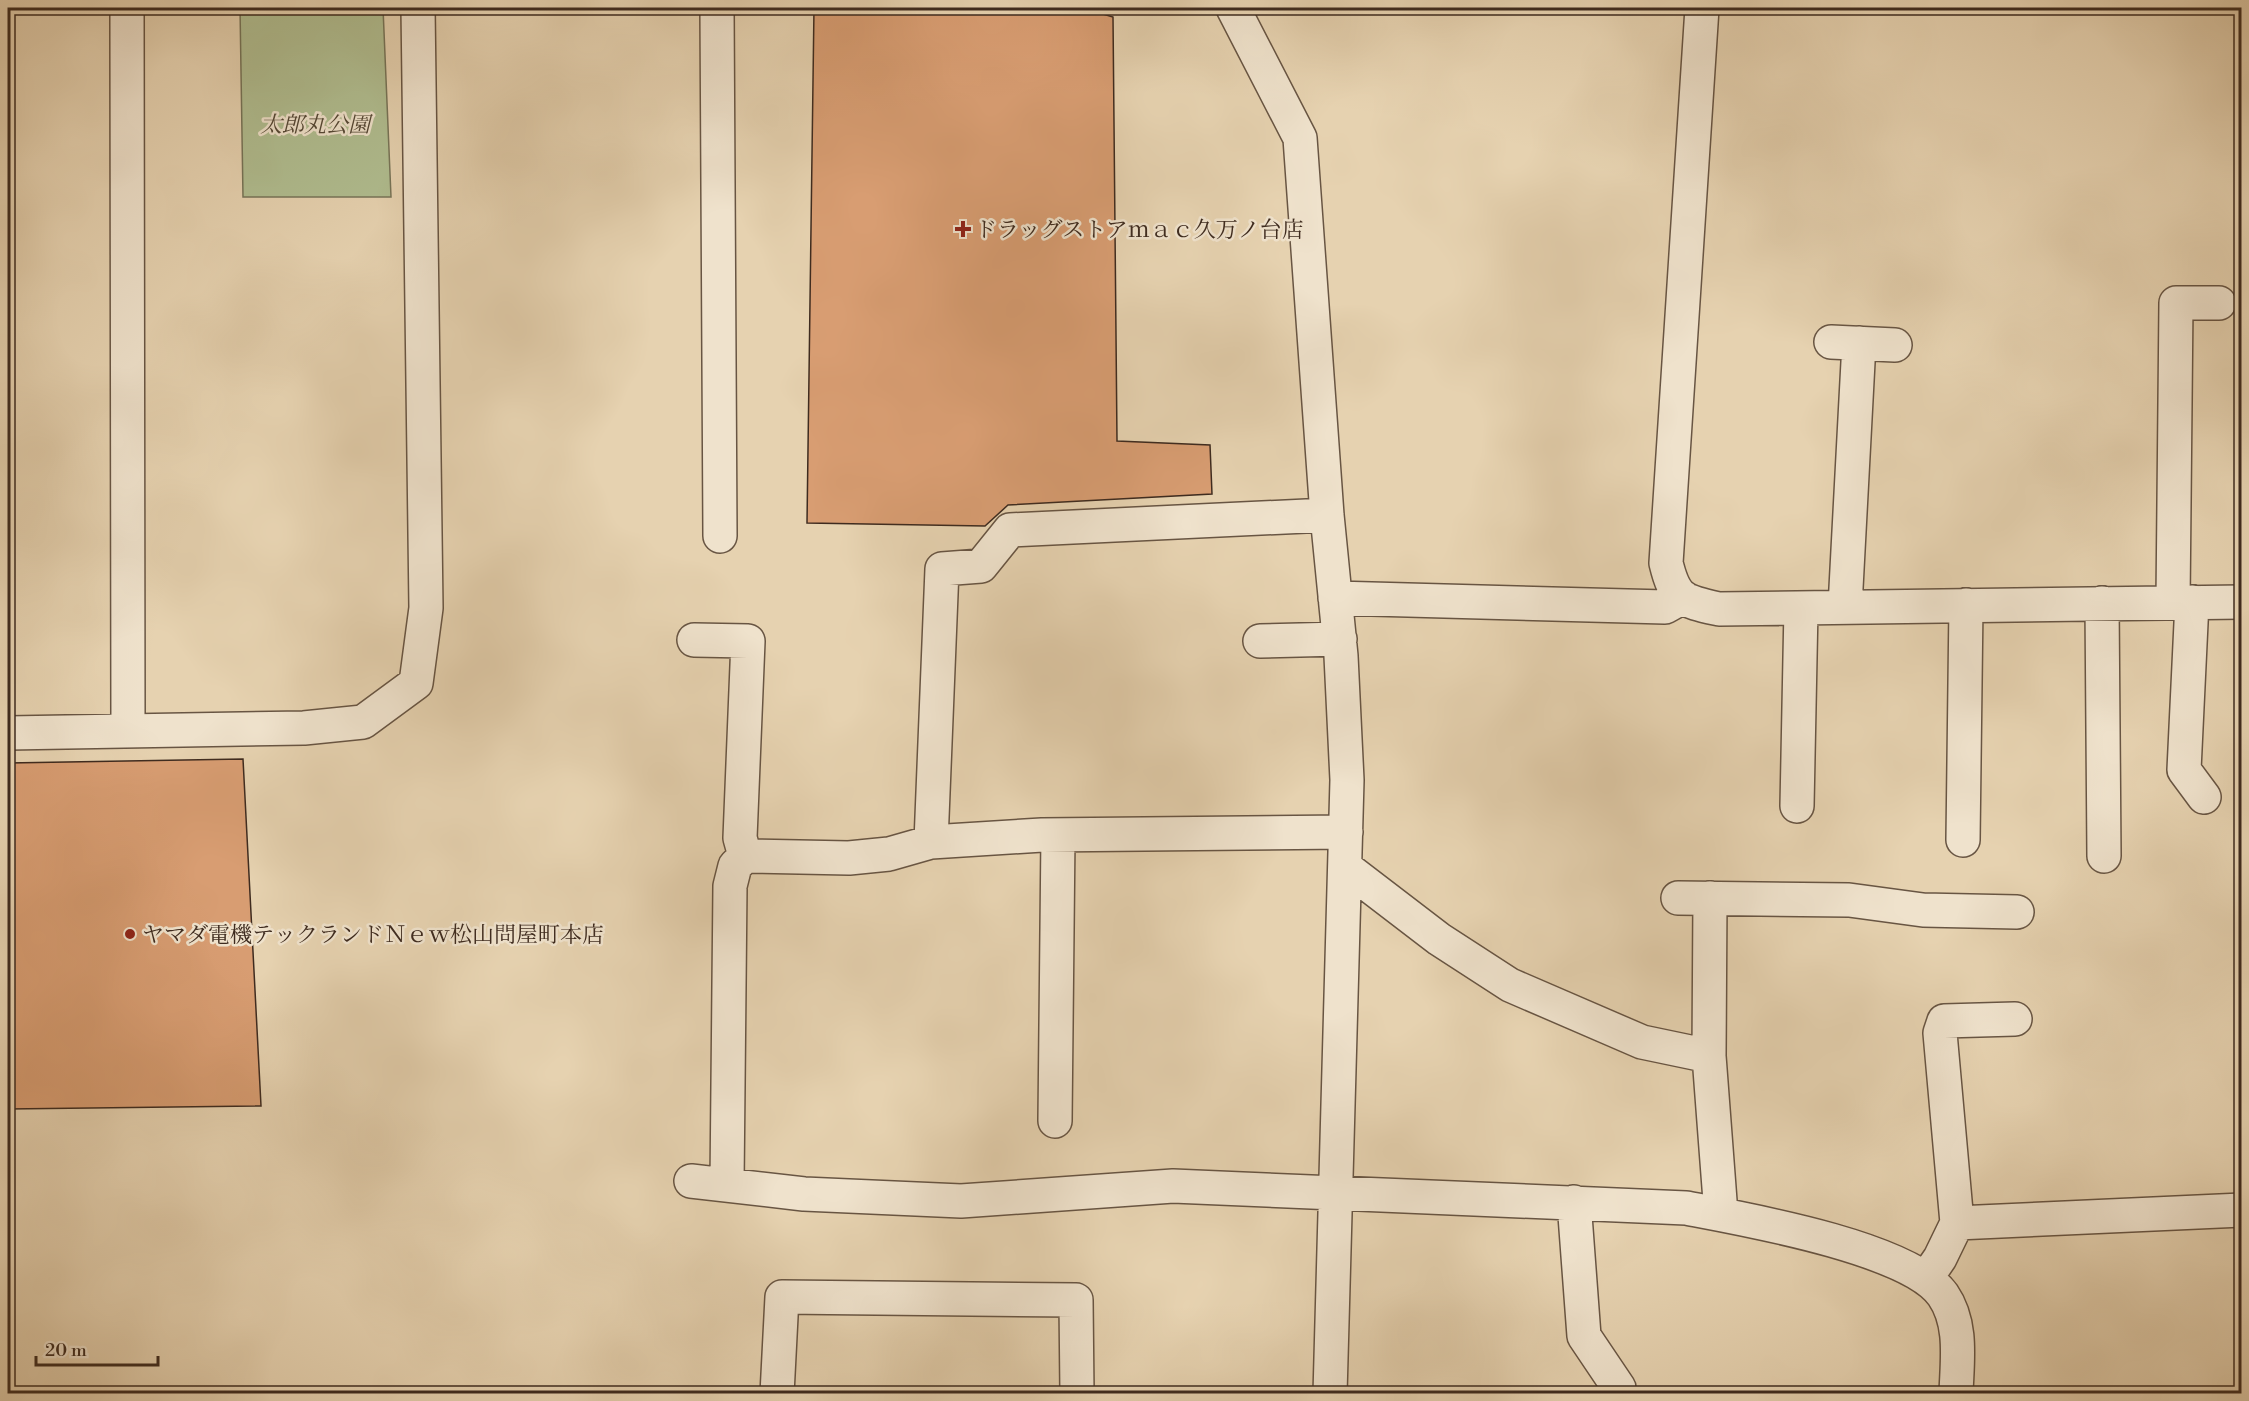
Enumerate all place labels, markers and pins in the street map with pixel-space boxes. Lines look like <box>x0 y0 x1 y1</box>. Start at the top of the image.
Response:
place label: ドラッグストアｍａｃ久万ノ台店 <box>975 217 1304 244</box>
marker: ドラッグストアｍａｃ久万ノ台店 <box>956 222 970 236</box>
place label: ヤマダ電機テックランドＮｅｗ松山問屋町本店 <box>142 922 604 949</box>
marker: ヤマダ電機テックランドＮｅｗ松山問屋町本店 <box>123 927 137 941</box>

